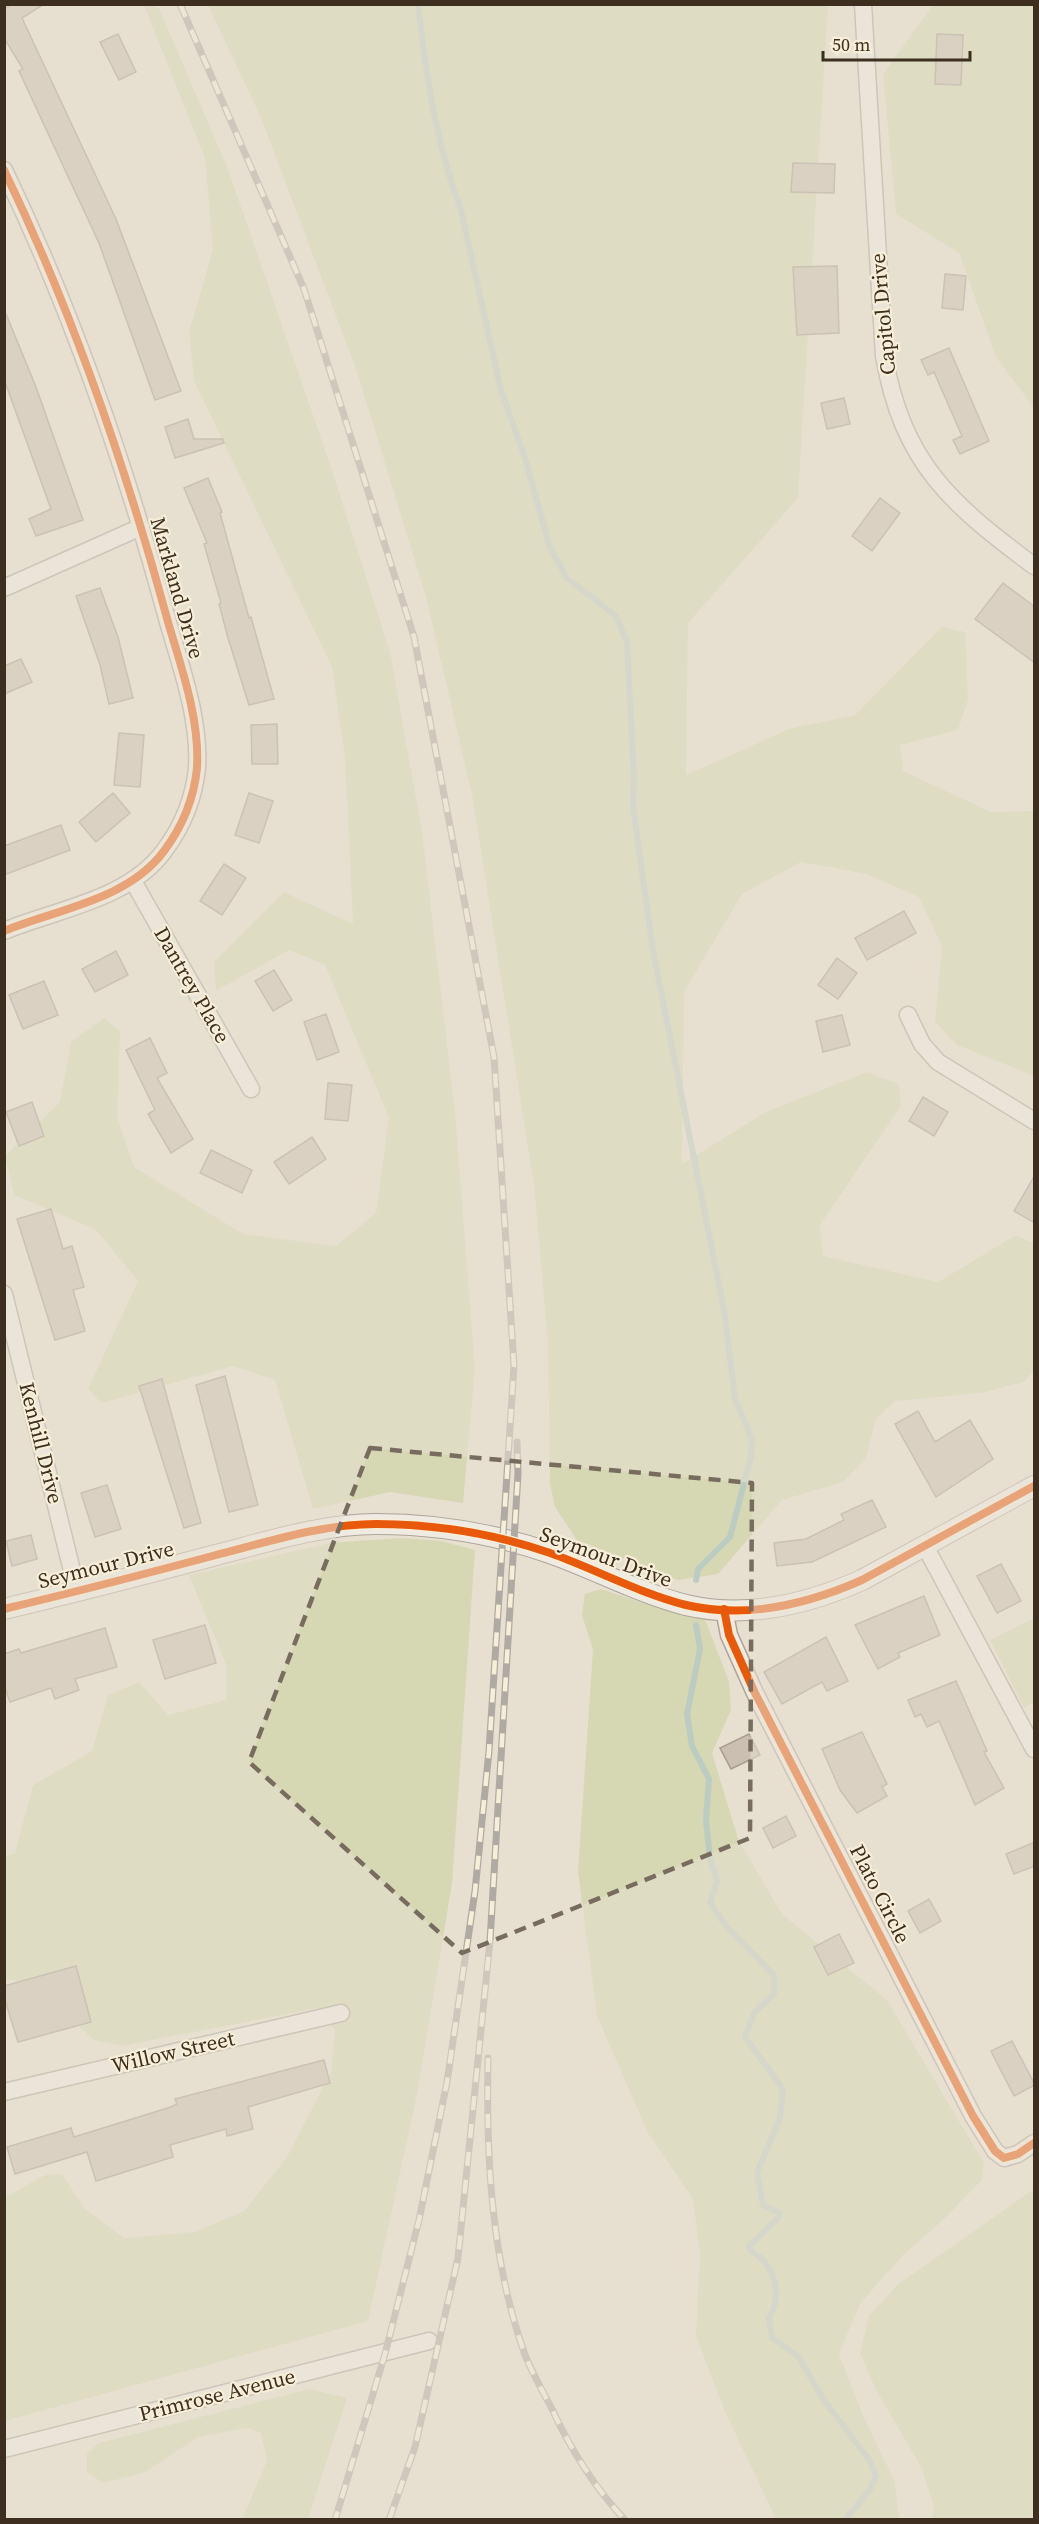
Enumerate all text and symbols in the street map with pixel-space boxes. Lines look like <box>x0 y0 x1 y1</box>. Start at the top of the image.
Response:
scale bar <box>823 24 970 62</box>
text: 50 m <box>832 32 870 57</box>
street label: Capitol Drive <box>863 252 902 376</box>
street label: Markland Drive <box>143 514 212 662</box>
street label: Dantrey Place <box>147 921 237 1048</box>
street label: Kenhill Drive <box>12 1379 71 1507</box>
street label: Seymour Drive <box>536 1519 676 1594</box>
street label: Seymour Drive <box>35 1534 177 1595</box>
street label: Plato Circle <box>843 1839 918 1948</box>
street label: Willow Street <box>109 2023 237 2080</box>
street label: Primrose Avenue <box>136 2361 298 2428</box>

